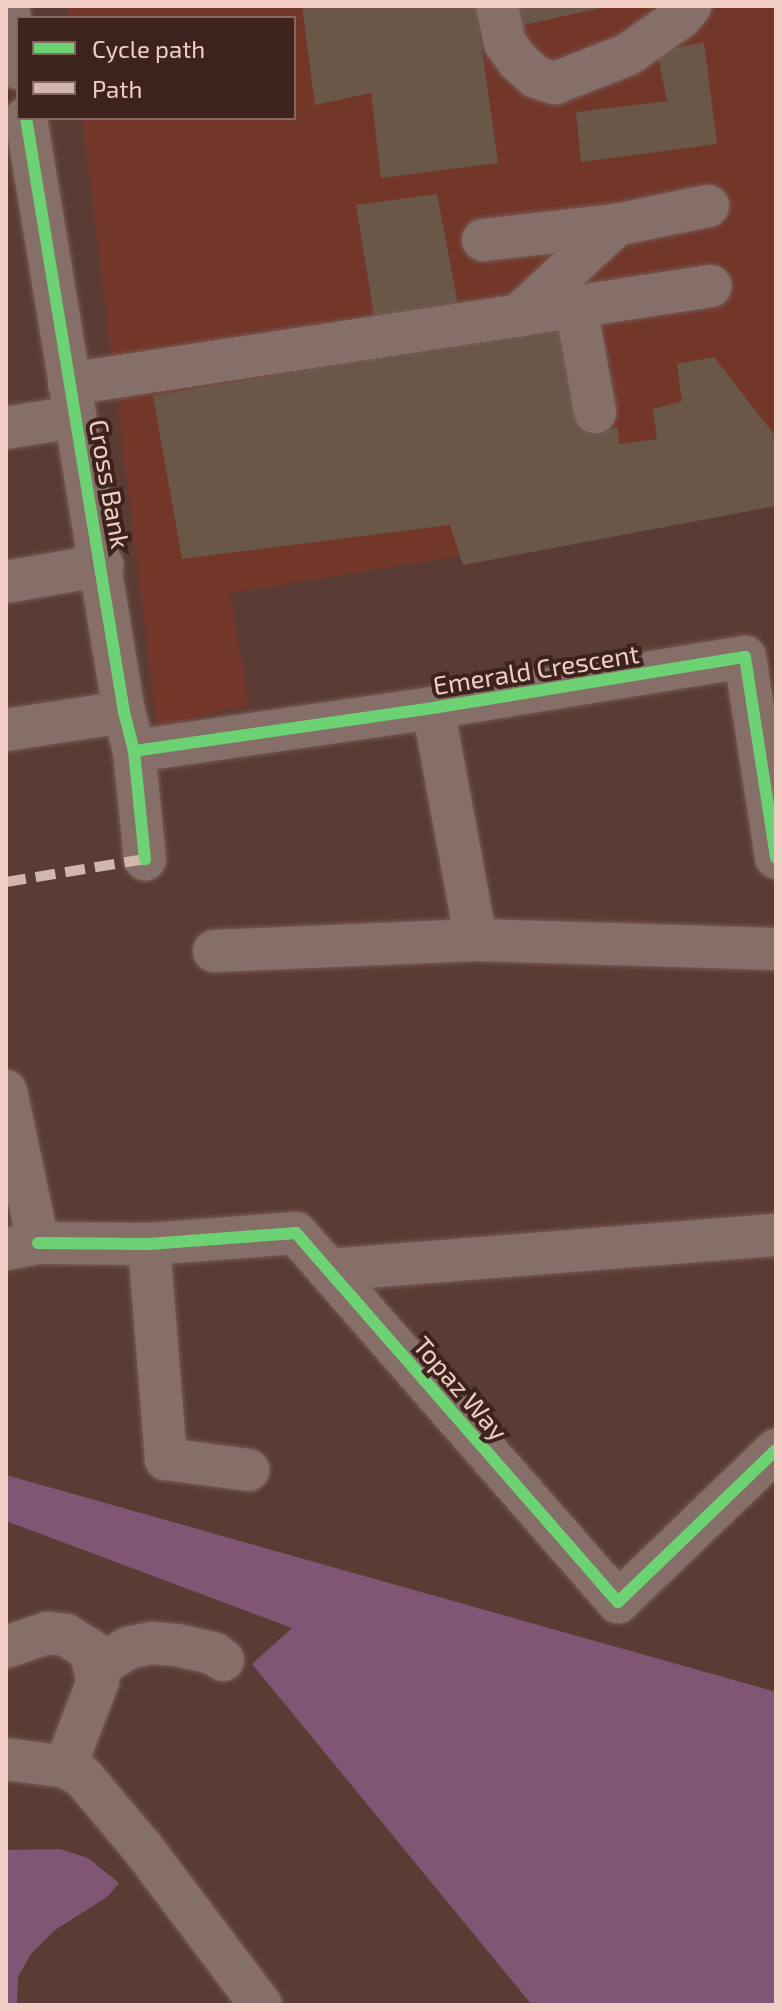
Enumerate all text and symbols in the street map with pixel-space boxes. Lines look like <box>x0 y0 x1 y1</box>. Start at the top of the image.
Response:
legend <box>16 16 296 120</box>
text: Cycle path <box>92 34 205 63</box>
text: Path <box>92 74 142 103</box>
street label: Cross Bank <box>83 417 137 551</box>
street label: Emerald Crescent <box>431 637 641 701</box>
street label: Topaz Way <box>407 1330 515 1446</box>

